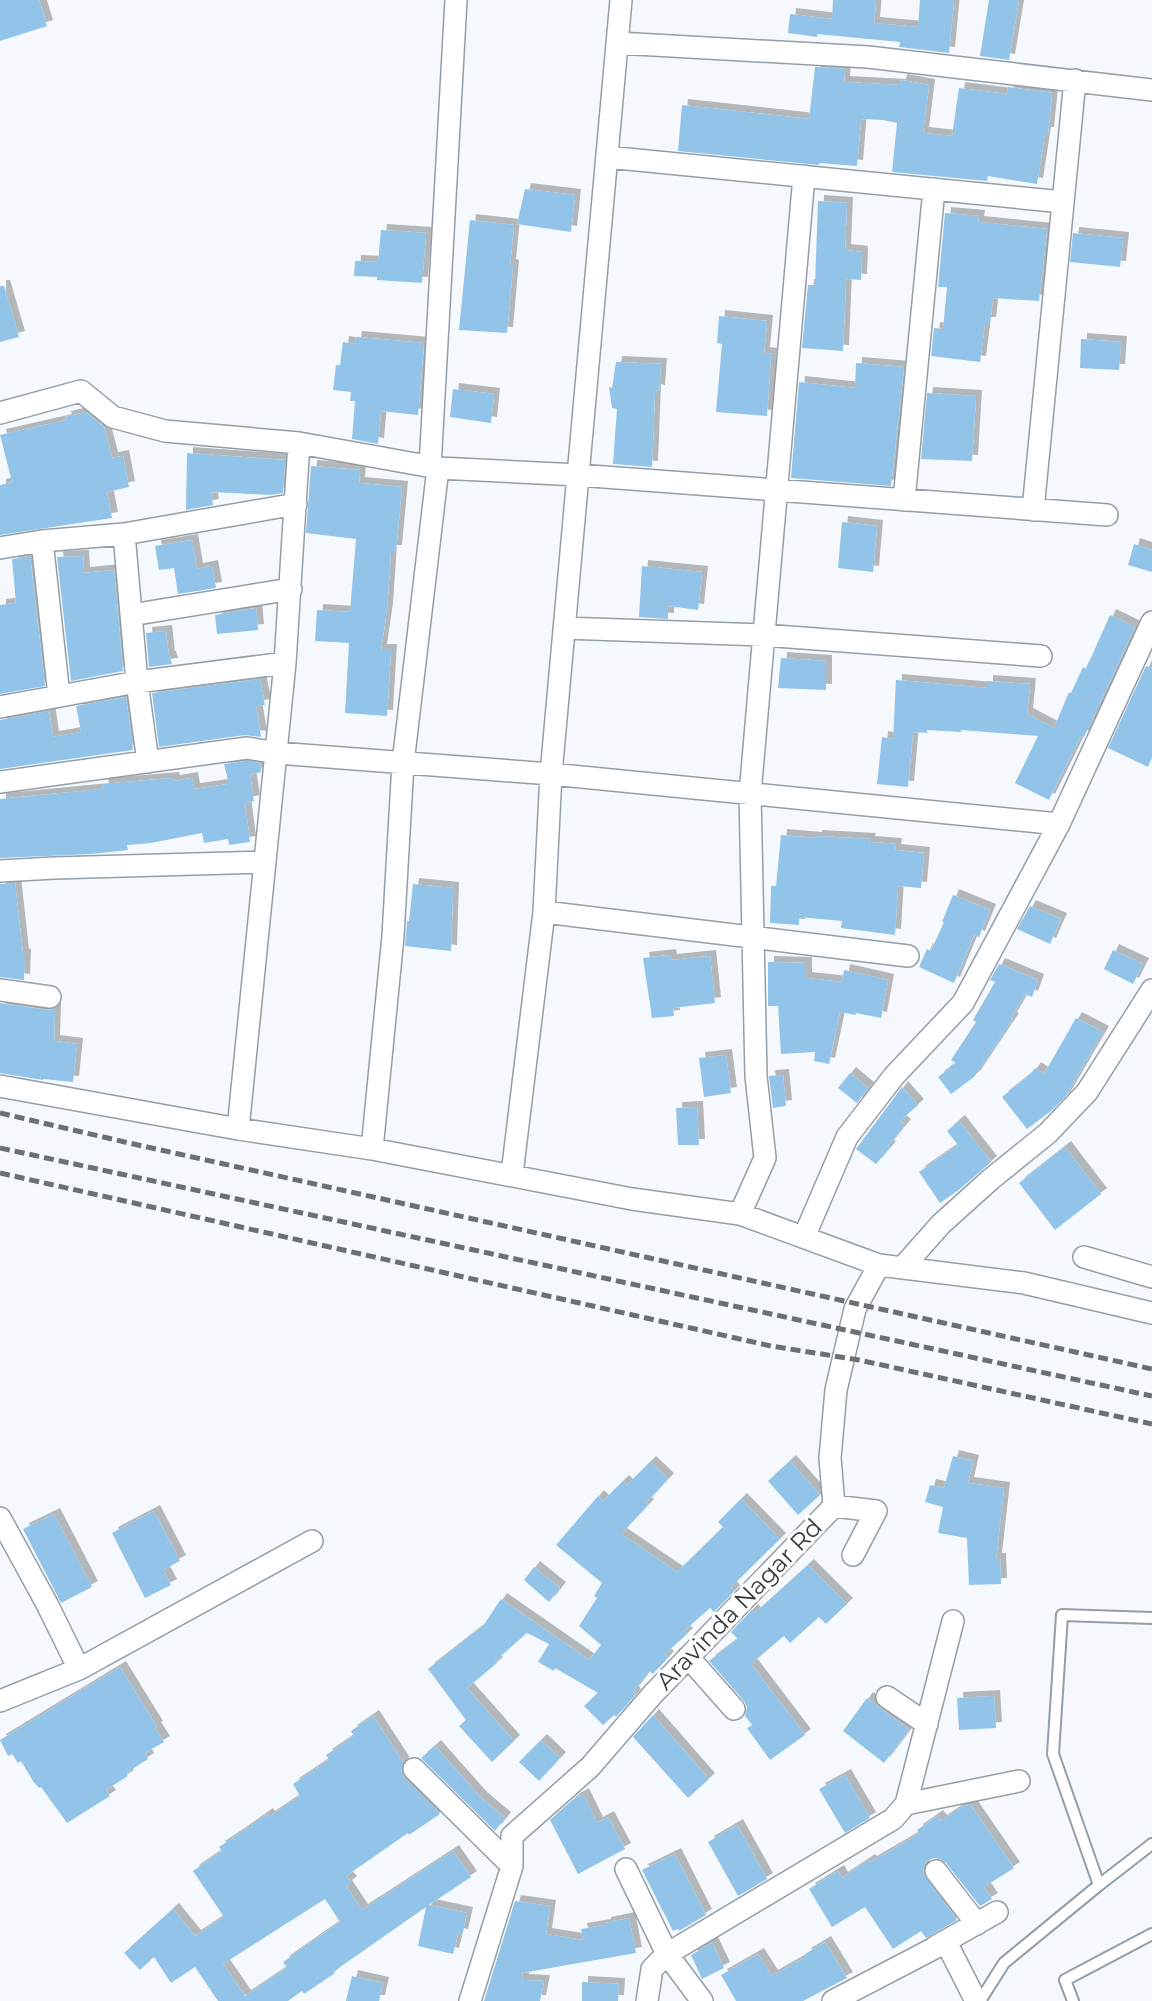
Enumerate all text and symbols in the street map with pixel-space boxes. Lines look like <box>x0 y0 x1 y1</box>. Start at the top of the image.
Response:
street label: Aravinda Nagar Rd <box>650 1513 828 1695</box>

